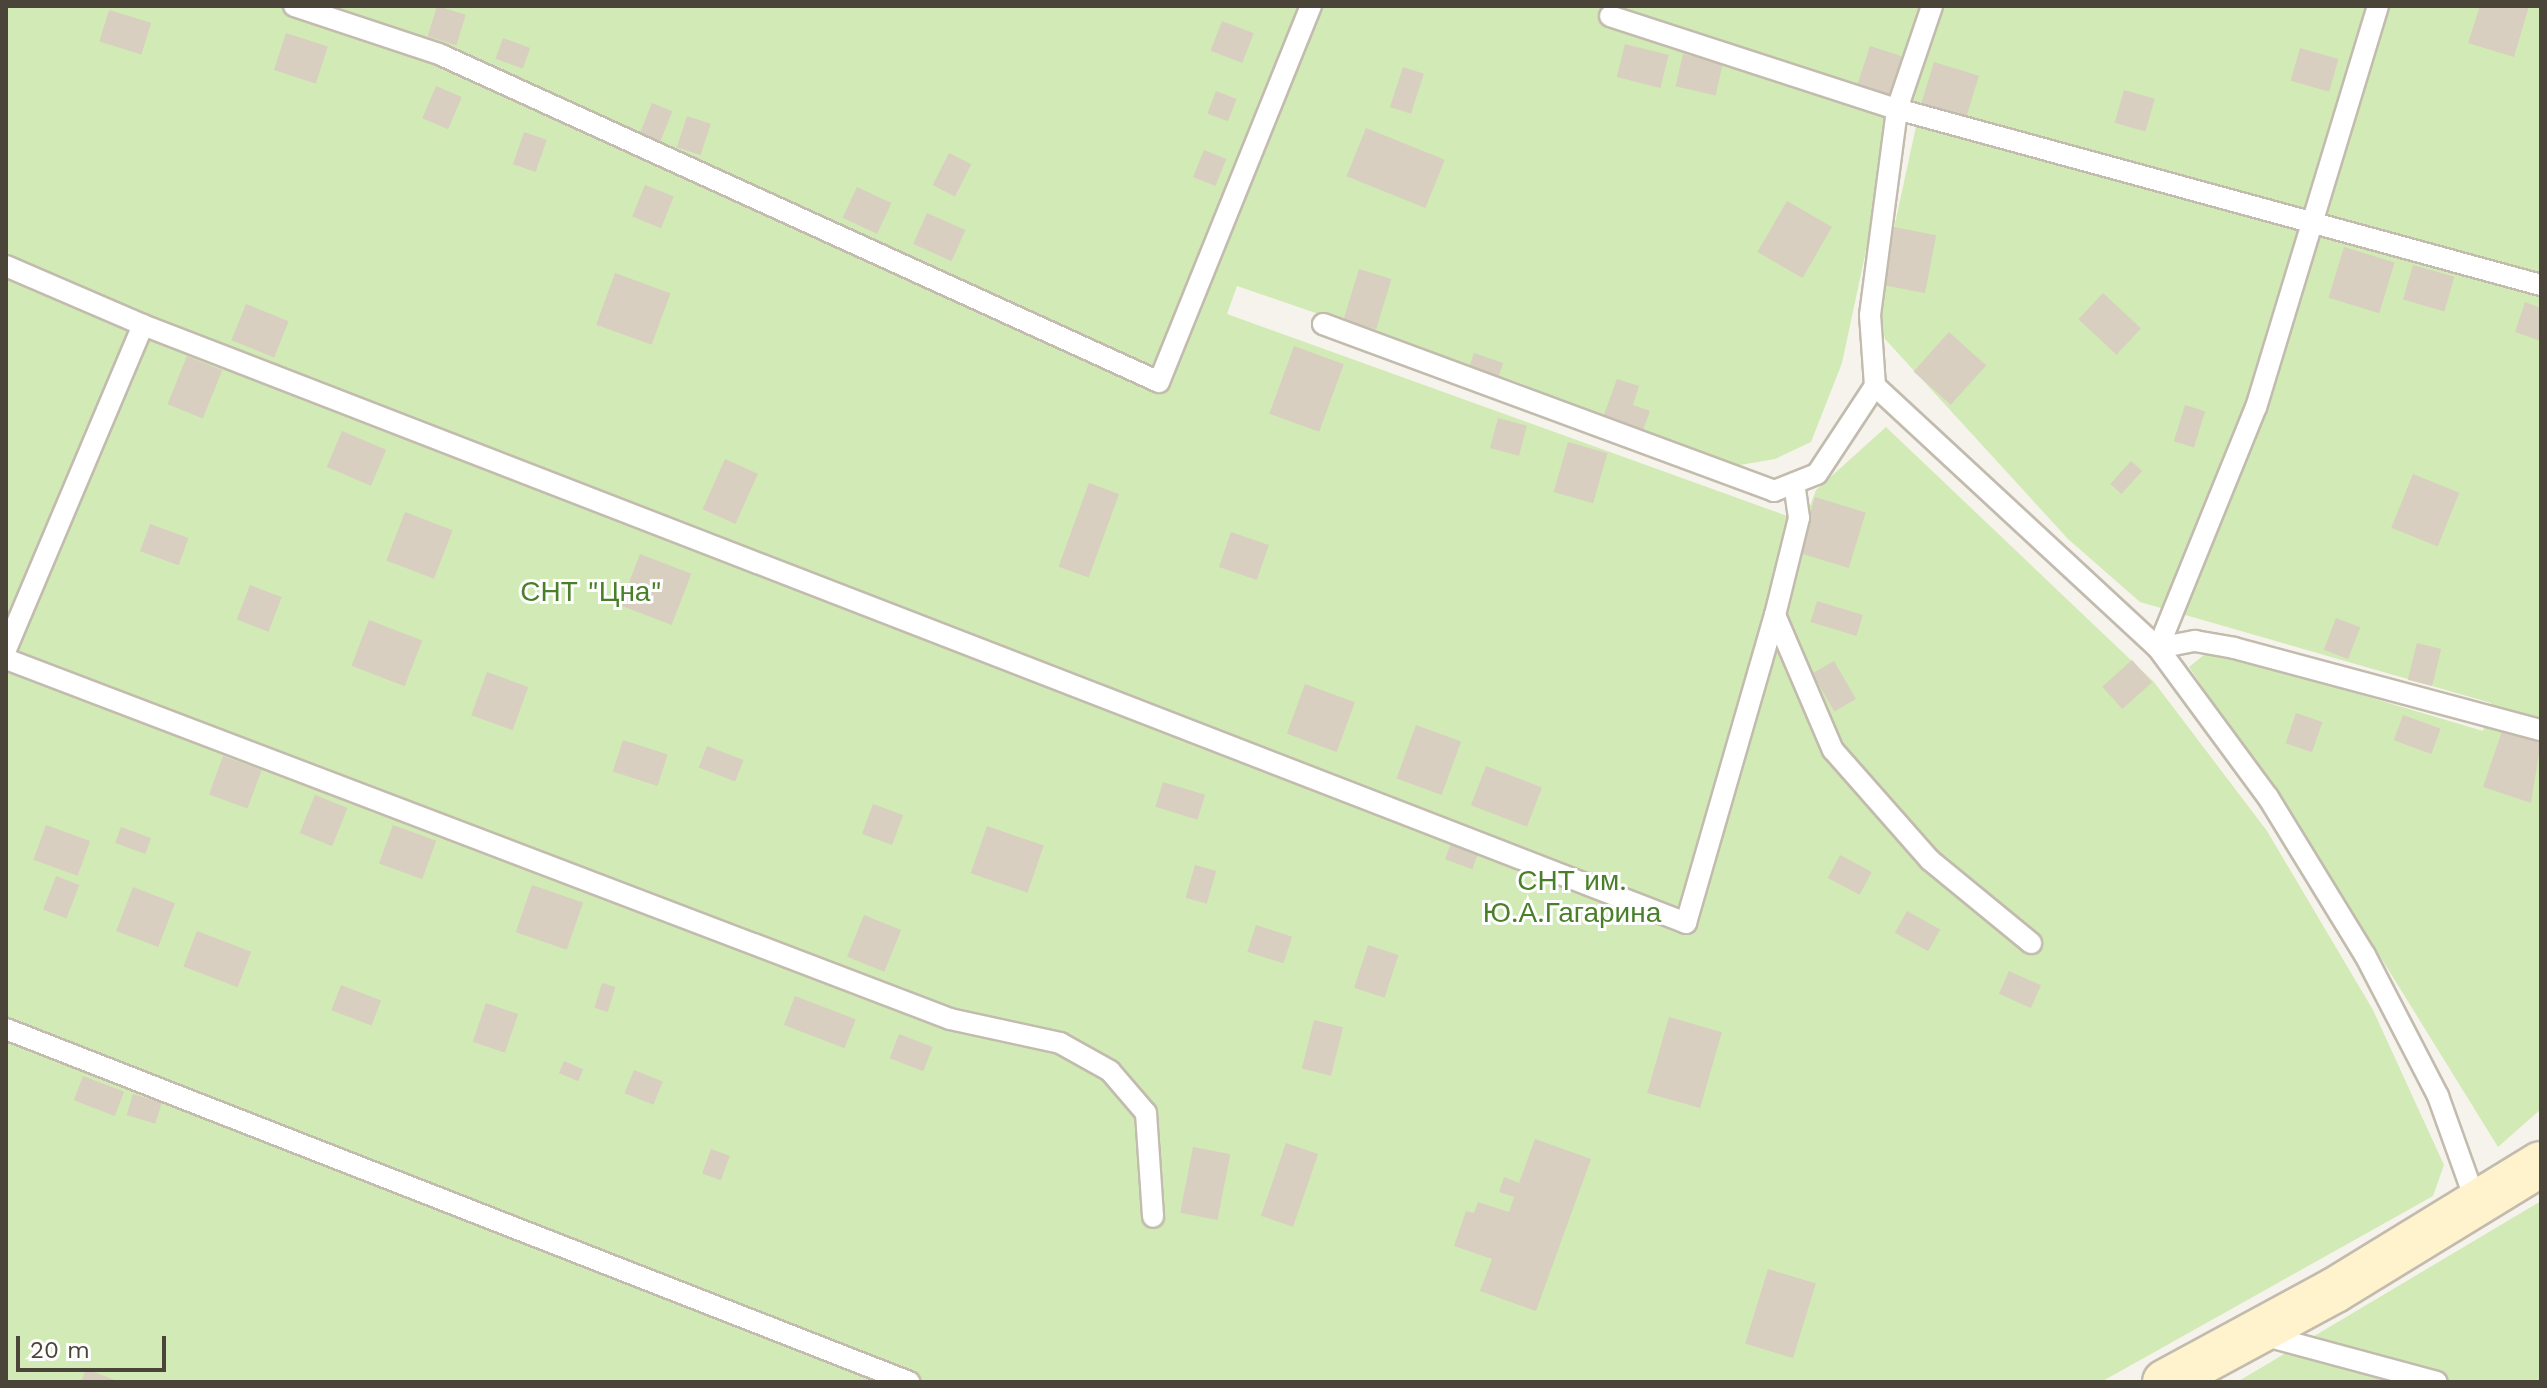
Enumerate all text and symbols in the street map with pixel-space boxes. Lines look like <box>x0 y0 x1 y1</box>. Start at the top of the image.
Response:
park label: СНТ "Цна" <box>520 575 662 609</box>
park label: СНТ им. Ю.А.Гагарина <box>1483 864 1661 930</box>
scale bar <box>20 1320 170 1370</box>
text: 20 m <box>30 1336 90 1364</box>

